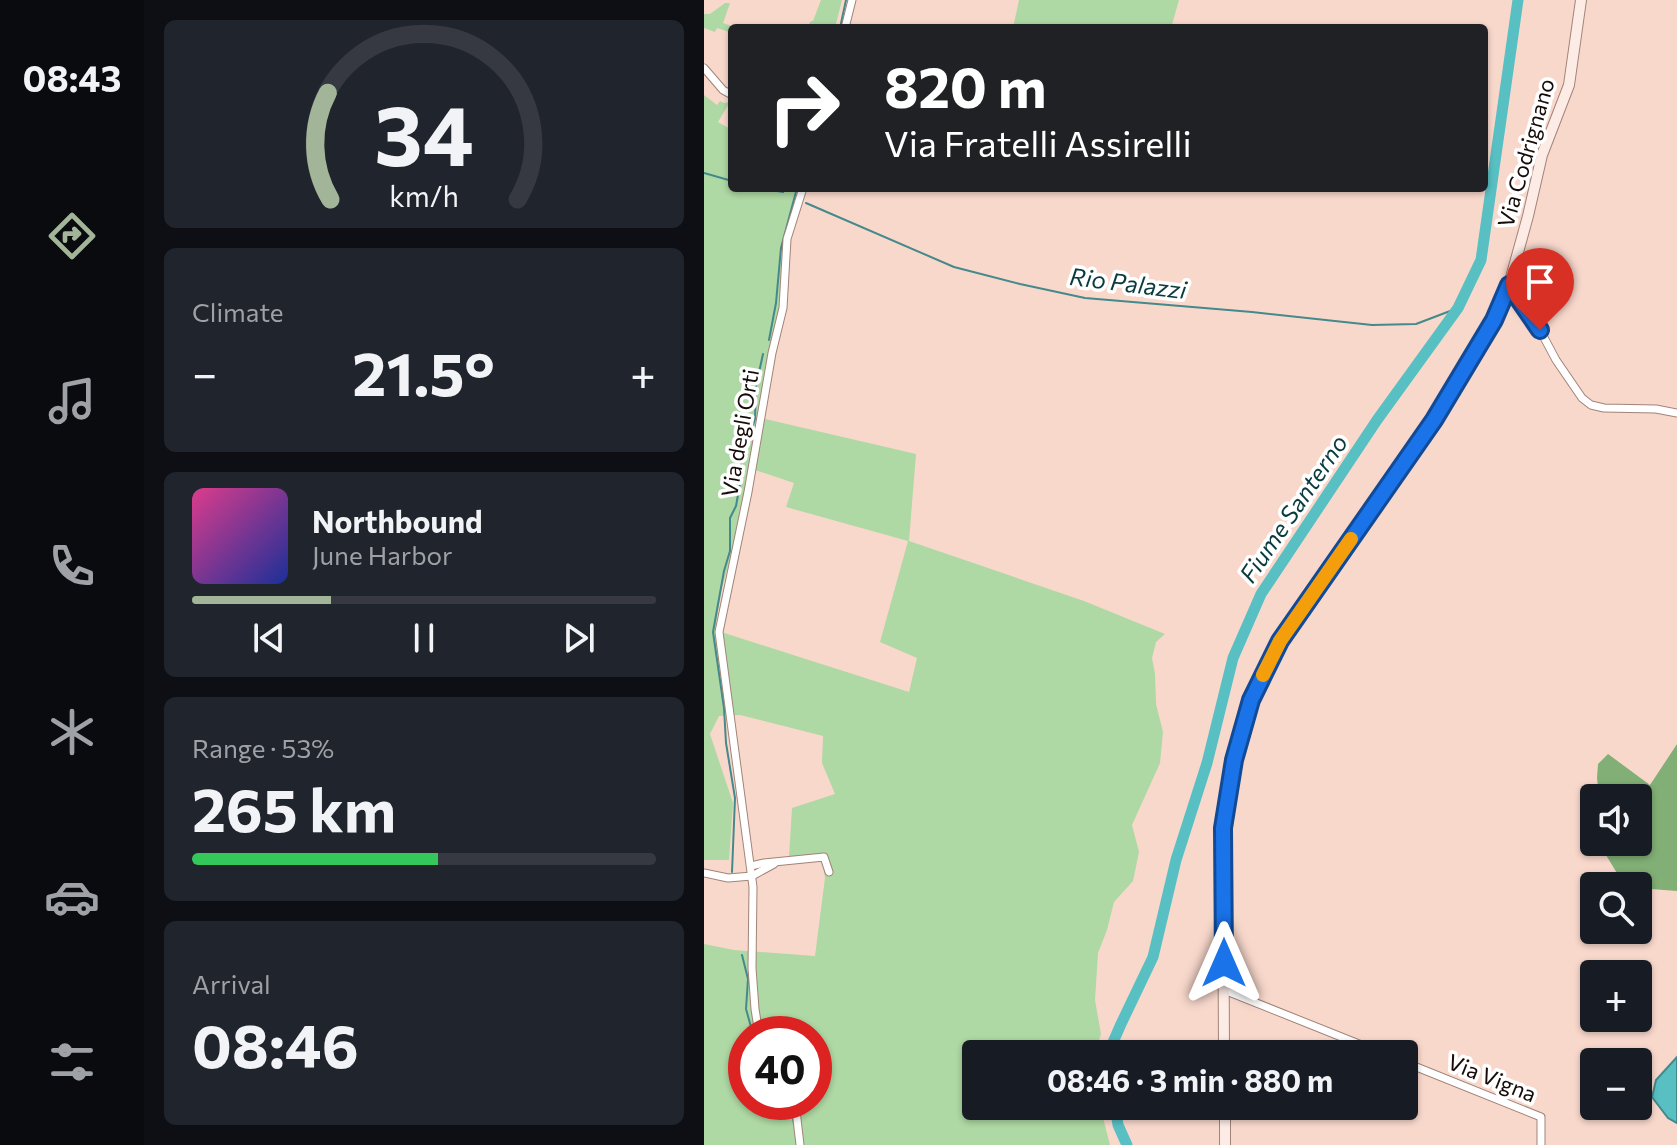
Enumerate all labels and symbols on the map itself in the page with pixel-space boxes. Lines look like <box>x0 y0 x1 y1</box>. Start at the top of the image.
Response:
street label: Via Codrignano <box>1491 75 1560 230</box>
pin <box>1506 248 1574 330</box>
water label: Rio Palazzi <box>1068 261 1189 304</box>
street label: Via degli Orti <box>715 367 764 499</box>
water label: Fiume Santerno <box>1233 429 1353 588</box>
position arrow <box>1182 921 1266 1005</box>
speed limit sign: 40 <box>728 1016 832 1120</box>
street label: Via Vigna <box>1444 1048 1540 1108</box>

